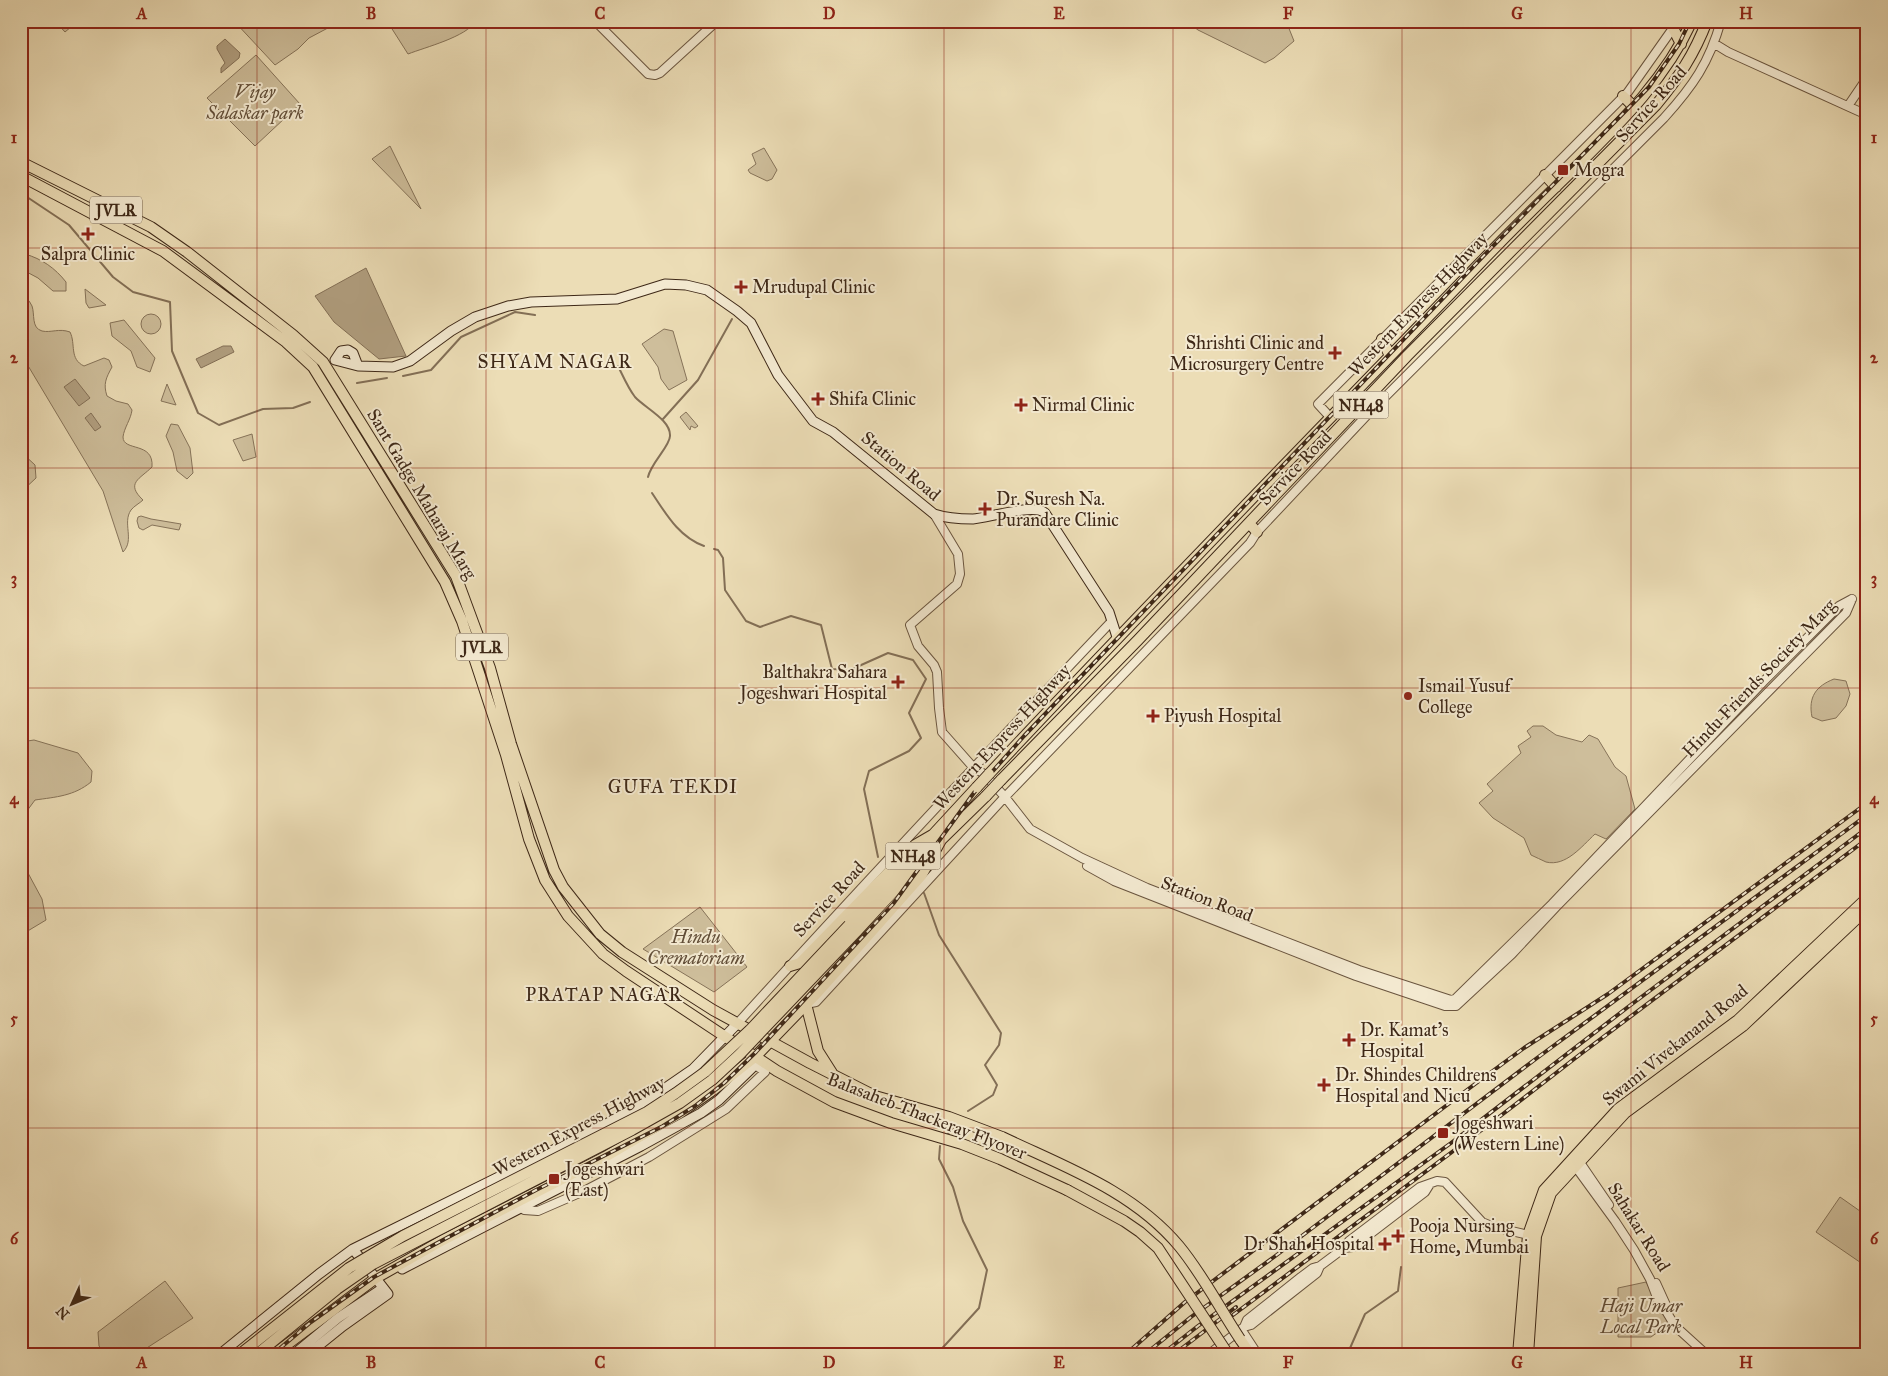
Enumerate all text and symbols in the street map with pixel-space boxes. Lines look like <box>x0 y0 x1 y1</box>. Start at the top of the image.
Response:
text: A <box>136 4 148 23</box>
text: B <box>366 4 376 23</box>
text: C <box>595 4 606 23</box>
text: D <box>823 4 836 23</box>
text: E <box>1053 4 1065 23</box>
text: F <box>1283 4 1294 23</box>
text: G <box>1511 4 1523 23</box>
text: H <box>1739 4 1753 23</box>
street label: Service Road <box>1611 61 1691 147</box>
park label: Vijay Salaskar park <box>205 81 304 125</box>
text: 1 <box>11 128 18 147</box>
text: 1 <box>1871 128 1878 147</box>
place label: Mogra <box>1574 159 1625 182</box>
marker: Mogra <box>1556 163 1570 177</box>
road number: JVLR <box>90 196 142 224</box>
marker: Salpra Clinic <box>81 227 95 241</box>
street label: Western Express Highway <box>1343 227 1494 381</box>
place label: Salpra Clinic <box>41 243 136 265</box>
place label: Mrudupal Clinic <box>752 276 876 298</box>
marker: Mrudupal Clinic <box>734 280 748 294</box>
place label: Shrishti Clinic and Microsurgery Centre <box>1169 332 1324 376</box>
marker: Shrishti Clinic and Microsurgery Centre <box>1328 346 1342 360</box>
text: 2 <box>10 348 19 367</box>
text: 2 <box>1870 348 1879 367</box>
district label: SHYAM NAGAR <box>478 350 632 373</box>
place label: Shifa Clinic <box>829 388 917 410</box>
marker: Shifa Clinic <box>811 392 825 406</box>
road number: NH48 <box>1334 392 1388 418</box>
place label: Nirmal Clinic <box>1032 394 1135 416</box>
marker: Nirmal Clinic <box>1014 398 1028 412</box>
street label: Sant Gadge Maharaj Marg <box>361 405 482 584</box>
street label: Station Road <box>857 426 945 506</box>
street label: Service Road <box>1254 426 1336 510</box>
place label: Dr. Suresh Na. Purandare Clinic <box>996 488 1119 531</box>
marker: Dr. Suresh Na. Purandare Clinic <box>978 502 992 516</box>
text: 3 <box>11 569 17 589</box>
text: 3 <box>1871 569 1877 589</box>
street label: Hindu Friends Society Marg <box>1677 594 1842 763</box>
road number: JVLR <box>456 634 508 660</box>
street label: Western Express Highway <box>929 659 1077 815</box>
place label: Balthakra Sahara Jogeshwari Hospital <box>738 661 887 705</box>
marker: Balthakra Sahara Jogeshwari Hospital <box>891 675 905 689</box>
place label: Ismail Yusuf College <box>1418 675 1513 719</box>
marker: Ismail Yusuf College <box>1402 690 1414 702</box>
place label: Piyush Hospital <box>1164 705 1281 727</box>
marker: Piyush Hospital <box>1146 709 1160 723</box>
district label: GUFA TEKDI <box>608 775 738 798</box>
text: 4 <box>10 789 20 809</box>
text: 4 <box>1870 789 1880 809</box>
road number: NH48 <box>886 842 940 869</box>
street label: Service Road <box>788 856 870 942</box>
street label: Station Road <box>1158 871 1256 927</box>
park label: Hindu Crematoriam <box>647 926 745 969</box>
street label: Swami Vivekanand Road <box>1598 980 1752 1110</box>
district label: PRATAP NAGAR <box>525 983 683 1006</box>
text: 5 <box>10 1009 18 1028</box>
text: 5 <box>1870 1009 1878 1028</box>
place label: Dr. Kamat's Hospital <box>1360 1019 1449 1062</box>
marker: Dr. Kamat's Hospital <box>1342 1033 1356 1047</box>
place label: Dr. Shindes Childrens Hospital and Nicu <box>1335 1064 1497 1107</box>
street label: Balasaheb Thackeray Flyover <box>824 1068 1030 1164</box>
street label: Western Express Highway <box>489 1071 670 1182</box>
marker: Dr. Shindes Childrens Hospital and Nicu <box>1317 1078 1331 1092</box>
place label: Jogeshwari (Western Line) <box>1452 1112 1564 1156</box>
marker: Jogeshwari (Western Line) <box>1436 1126 1450 1140</box>
place label: Jogeshwari (East) <box>563 1158 644 1202</box>
marker: Jogeshwari (East) <box>547 1172 561 1186</box>
street label: Sahakar Road <box>1603 1179 1675 1275</box>
place label: Pooja Nursing Home, Mumbai <box>1409 1215 1529 1258</box>
text: 6 <box>10 1229 19 1248</box>
marker: Pooja Nursing Home, Mumbai <box>1391 1229 1405 1243</box>
text: 6 <box>1870 1229 1879 1248</box>
place label: Dr Shah Hospital <box>1244 1233 1374 1255</box>
marker: Dr Shah Hospital <box>1378 1237 1392 1251</box>
north arrow <box>48 1278 98 1328</box>
park label: Haji Umar Local Park <box>1599 1295 1684 1338</box>
text: N <box>53 1302 73 1323</box>
text: A <box>136 1353 148 1372</box>
text: B <box>366 1353 376 1372</box>
text: C <box>595 1353 606 1372</box>
text: D <box>823 1353 836 1372</box>
text: E <box>1053 1353 1065 1372</box>
text: F <box>1283 1353 1294 1372</box>
text: G <box>1511 1353 1523 1372</box>
text: H <box>1739 1353 1753 1372</box>

